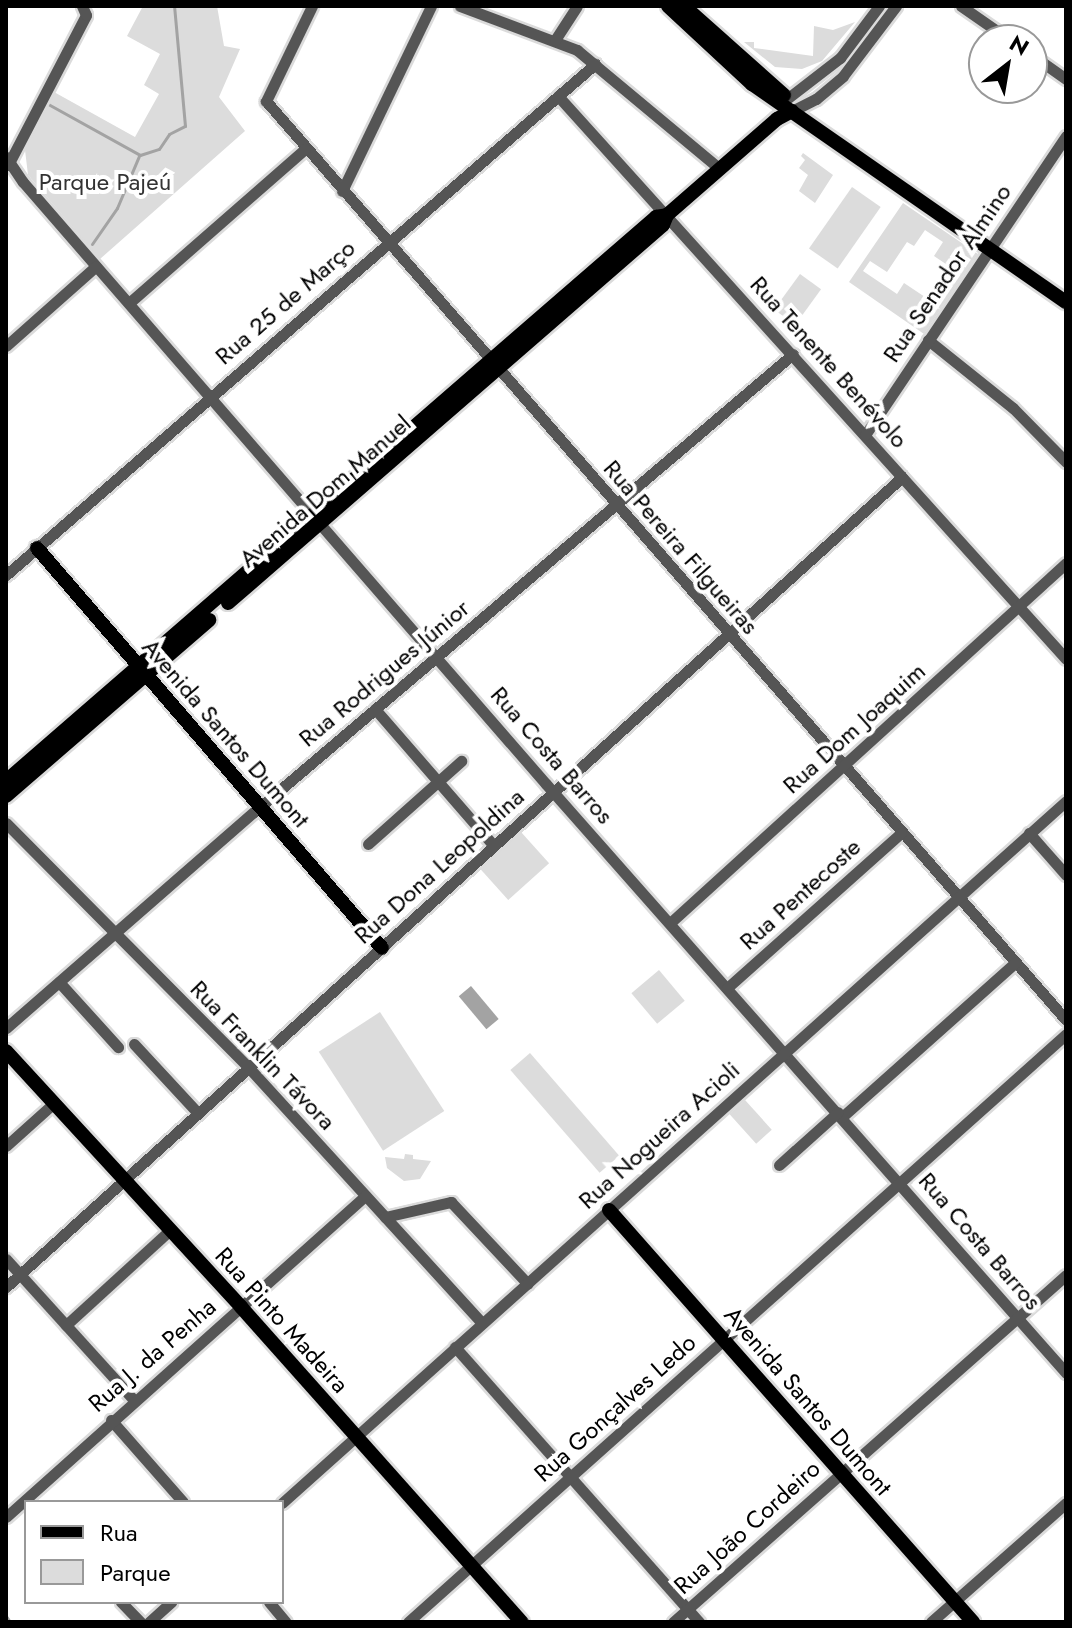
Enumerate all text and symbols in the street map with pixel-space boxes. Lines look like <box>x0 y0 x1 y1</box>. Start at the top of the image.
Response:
north arrow <box>968 24 1048 104</box>
text: N <box>1004 27 1035 63</box>
park label: Parque Pajeú <box>39 168 171 196</box>
street label: Rua Senador Almino <box>877 178 1017 368</box>
street label: Rua 25 de Março <box>209 233 361 371</box>
street label: Rua Tenente Benévolo <box>744 270 914 454</box>
street label: Avenida Dom Manuel <box>233 409 417 573</box>
street label: Rua Pereira Filgueiras <box>598 454 764 640</box>
street label: Rua Rodrigues Júnior <box>293 593 475 753</box>
street label: Avenida Santos Dumont <box>136 633 316 833</box>
street label: Rua Dom Joaquim <box>777 656 931 800</box>
street label: Rua Costa Barros <box>485 681 619 829</box>
street label: Rua Dona Leopoldina <box>348 782 530 950</box>
street label: Rua Pentecoste <box>734 832 866 956</box>
street label: Rua Franklin Távora <box>184 974 342 1136</box>
street label: Rua Nogueira Acioli <box>573 1055 745 1215</box>
street label: Rua Costa Barros <box>913 1167 1047 1315</box>
street label: Rua Pinto Madeira <box>209 1241 355 1399</box>
street label: Rua J. da Penha <box>83 1292 221 1418</box>
street label: Avenida Santos Dumont <box>718 1301 898 1501</box>
street label: Rua Gonçalves Ledo <box>528 1328 702 1488</box>
street label: Rua João Cordeiro <box>668 1454 826 1600</box>
legend <box>24 1500 284 1604</box>
text: Rua <box>100 1515 138 1550</box>
text: Parque <box>100 1555 171 1590</box>

